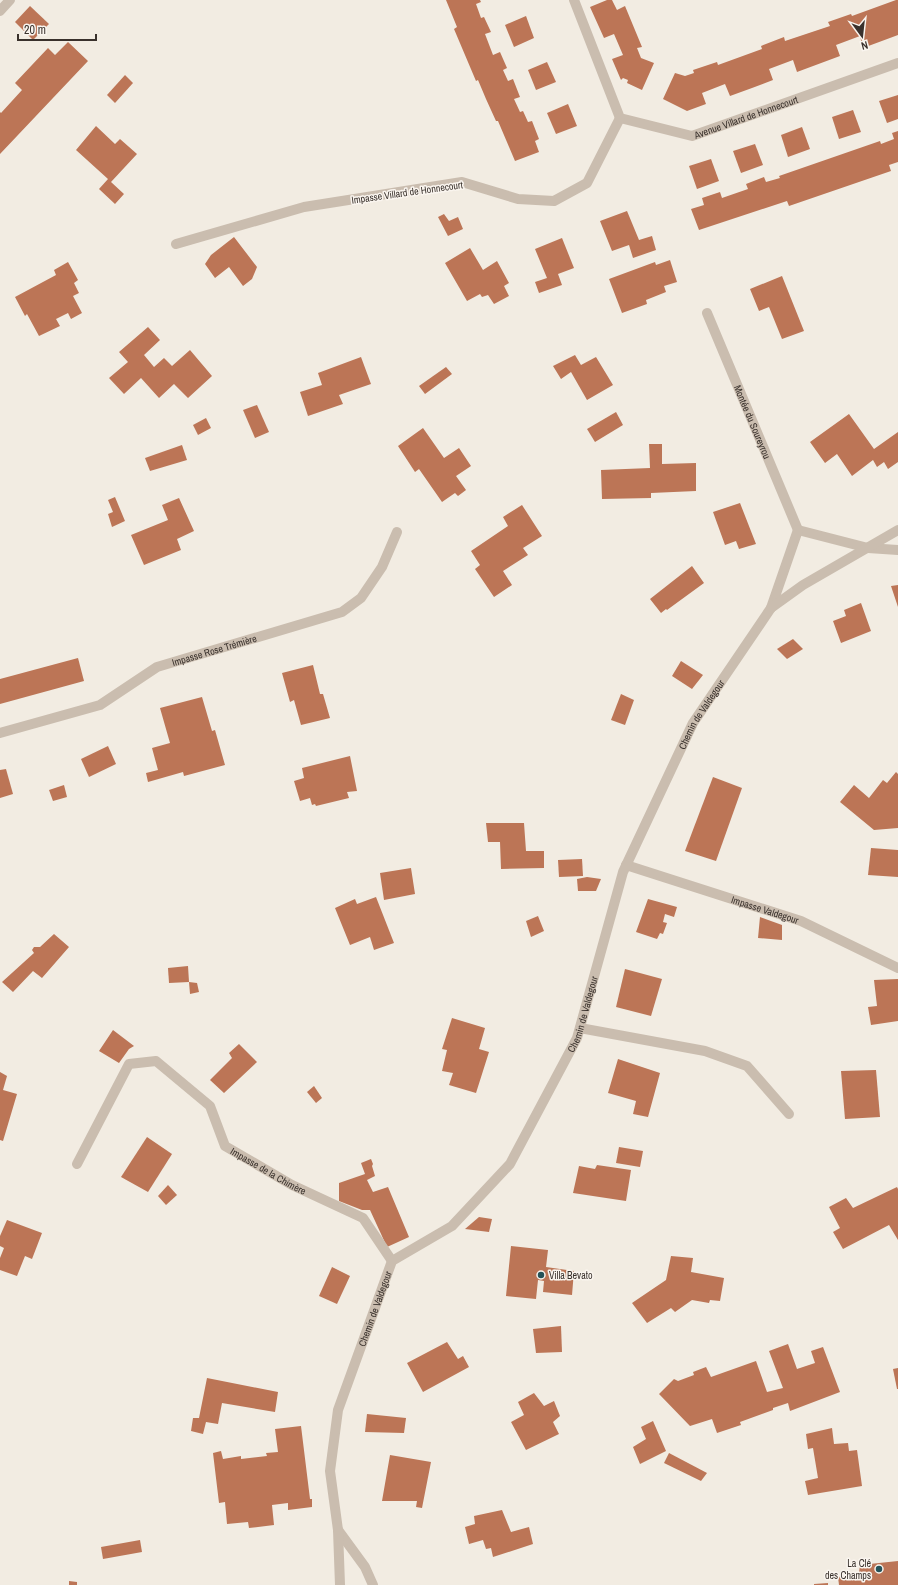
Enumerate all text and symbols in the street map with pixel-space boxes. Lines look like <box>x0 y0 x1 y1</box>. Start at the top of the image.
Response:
scale bar <box>18 16 96 42</box>
north arrow <box>842 16 882 56</box>
text: 20 m <box>24 22 46 38</box>
text: N <box>860 38 870 53</box>
street label: Avenue Villard de Honnecourt <box>691 93 800 142</box>
street label: Impasse Villard de Honnecourt <box>350 178 464 207</box>
street label: Montée du Soureyrou <box>731 383 773 461</box>
street label: Impasse Rose Trémière <box>170 632 259 669</box>
street label: Chemin de Valdegour <box>676 677 728 751</box>
street label: Impasse Valdegour <box>730 893 801 927</box>
street label: Chemin de Valdegour <box>565 974 601 1055</box>
street label: Impasse de la Chimère <box>228 1145 309 1198</box>
street label: Chemin de Valdegour <box>356 1269 395 1348</box>
place label: Villa Bevato <box>549 1269 593 1282</box>
marker: Villa Bevato <box>536 1270 546 1280</box>
place label: La Clé des Champs <box>825 1557 871 1582</box>
marker: La Clé des Champs <box>874 1564 884 1574</box>

